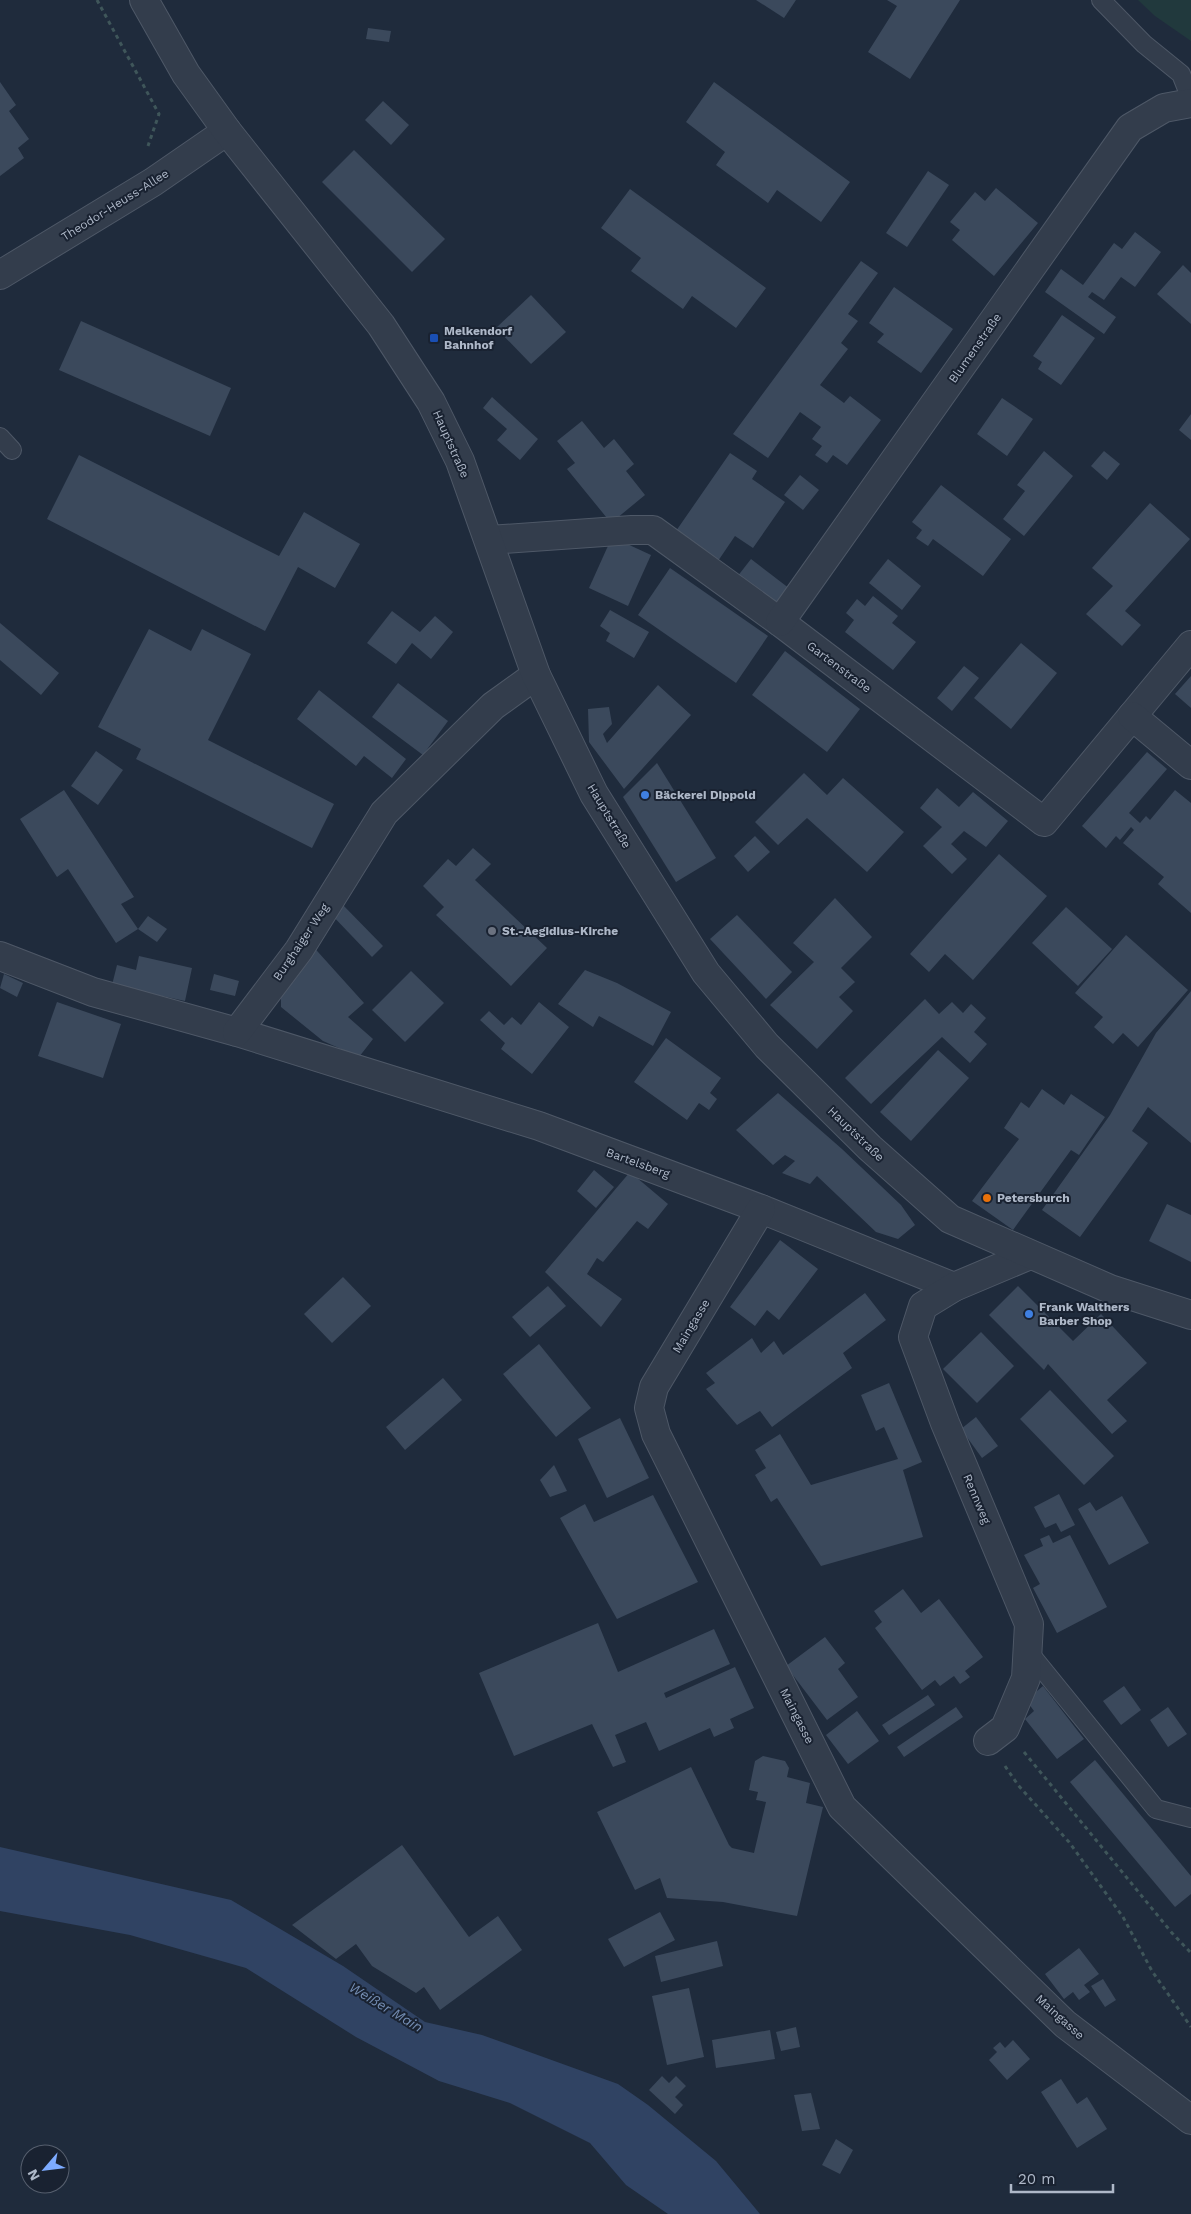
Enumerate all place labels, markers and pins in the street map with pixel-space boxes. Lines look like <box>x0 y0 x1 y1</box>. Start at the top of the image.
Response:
place label: Melkendorf Bahnhof <box>444 324 512 352</box>
marker: Melkendorf Bahnhof <box>428 332 440 344</box>
place label: Bäckerei Dippold <box>655 788 756 802</box>
marker: Bäckerei Dippold <box>639 789 651 801</box>
place label: St.-Aegidius-Kirche <box>502 924 618 938</box>
marker: St.-Aegidius-Kirche <box>486 925 498 937</box>
place label: Petersburch <box>997 1191 1070 1205</box>
marker: Petersburch <box>981 1192 993 1204</box>
place label: Frank Walthers Barber Shop <box>1039 1300 1130 1328</box>
marker: Frank Walthers Barber Shop <box>1023 1308 1035 1320</box>

